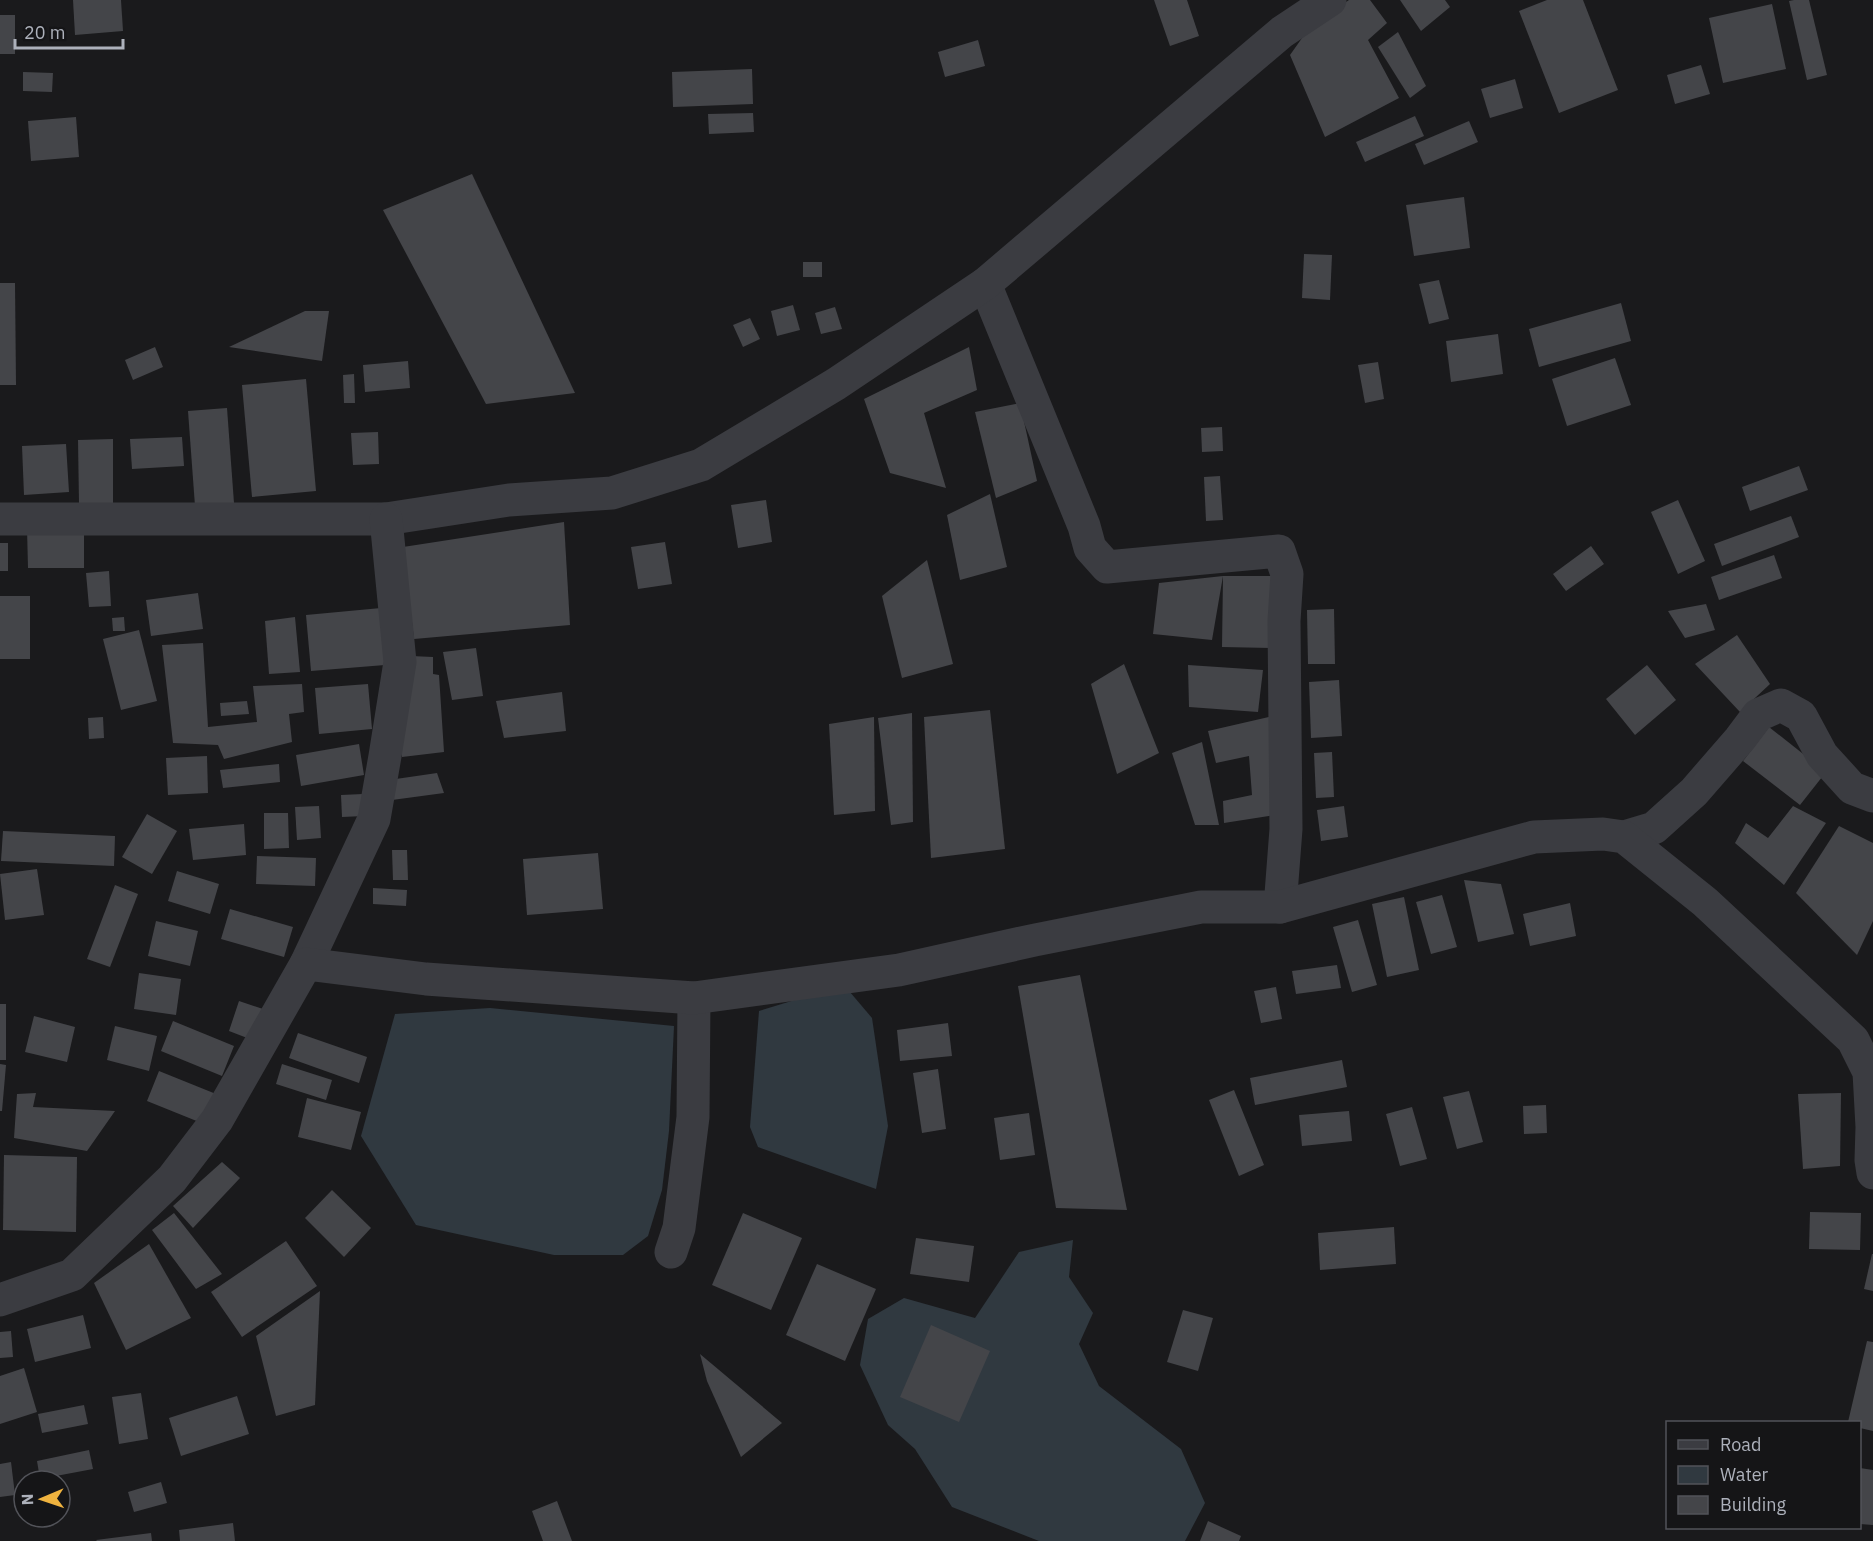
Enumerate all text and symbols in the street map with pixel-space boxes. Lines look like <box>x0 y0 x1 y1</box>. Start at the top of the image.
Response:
scale bar <box>15 12 123 50</box>
text: 20 m <box>24 21 66 44</box>
legend <box>1666 1421 1861 1529</box>
text: Road <box>1720 1433 1761 1456</box>
text: Water <box>1720 1463 1769 1486</box>
north arrow <box>12 1469 72 1529</box>
text: N <box>17 1493 37 1506</box>
text: Building <box>1720 1493 1787 1516</box>

